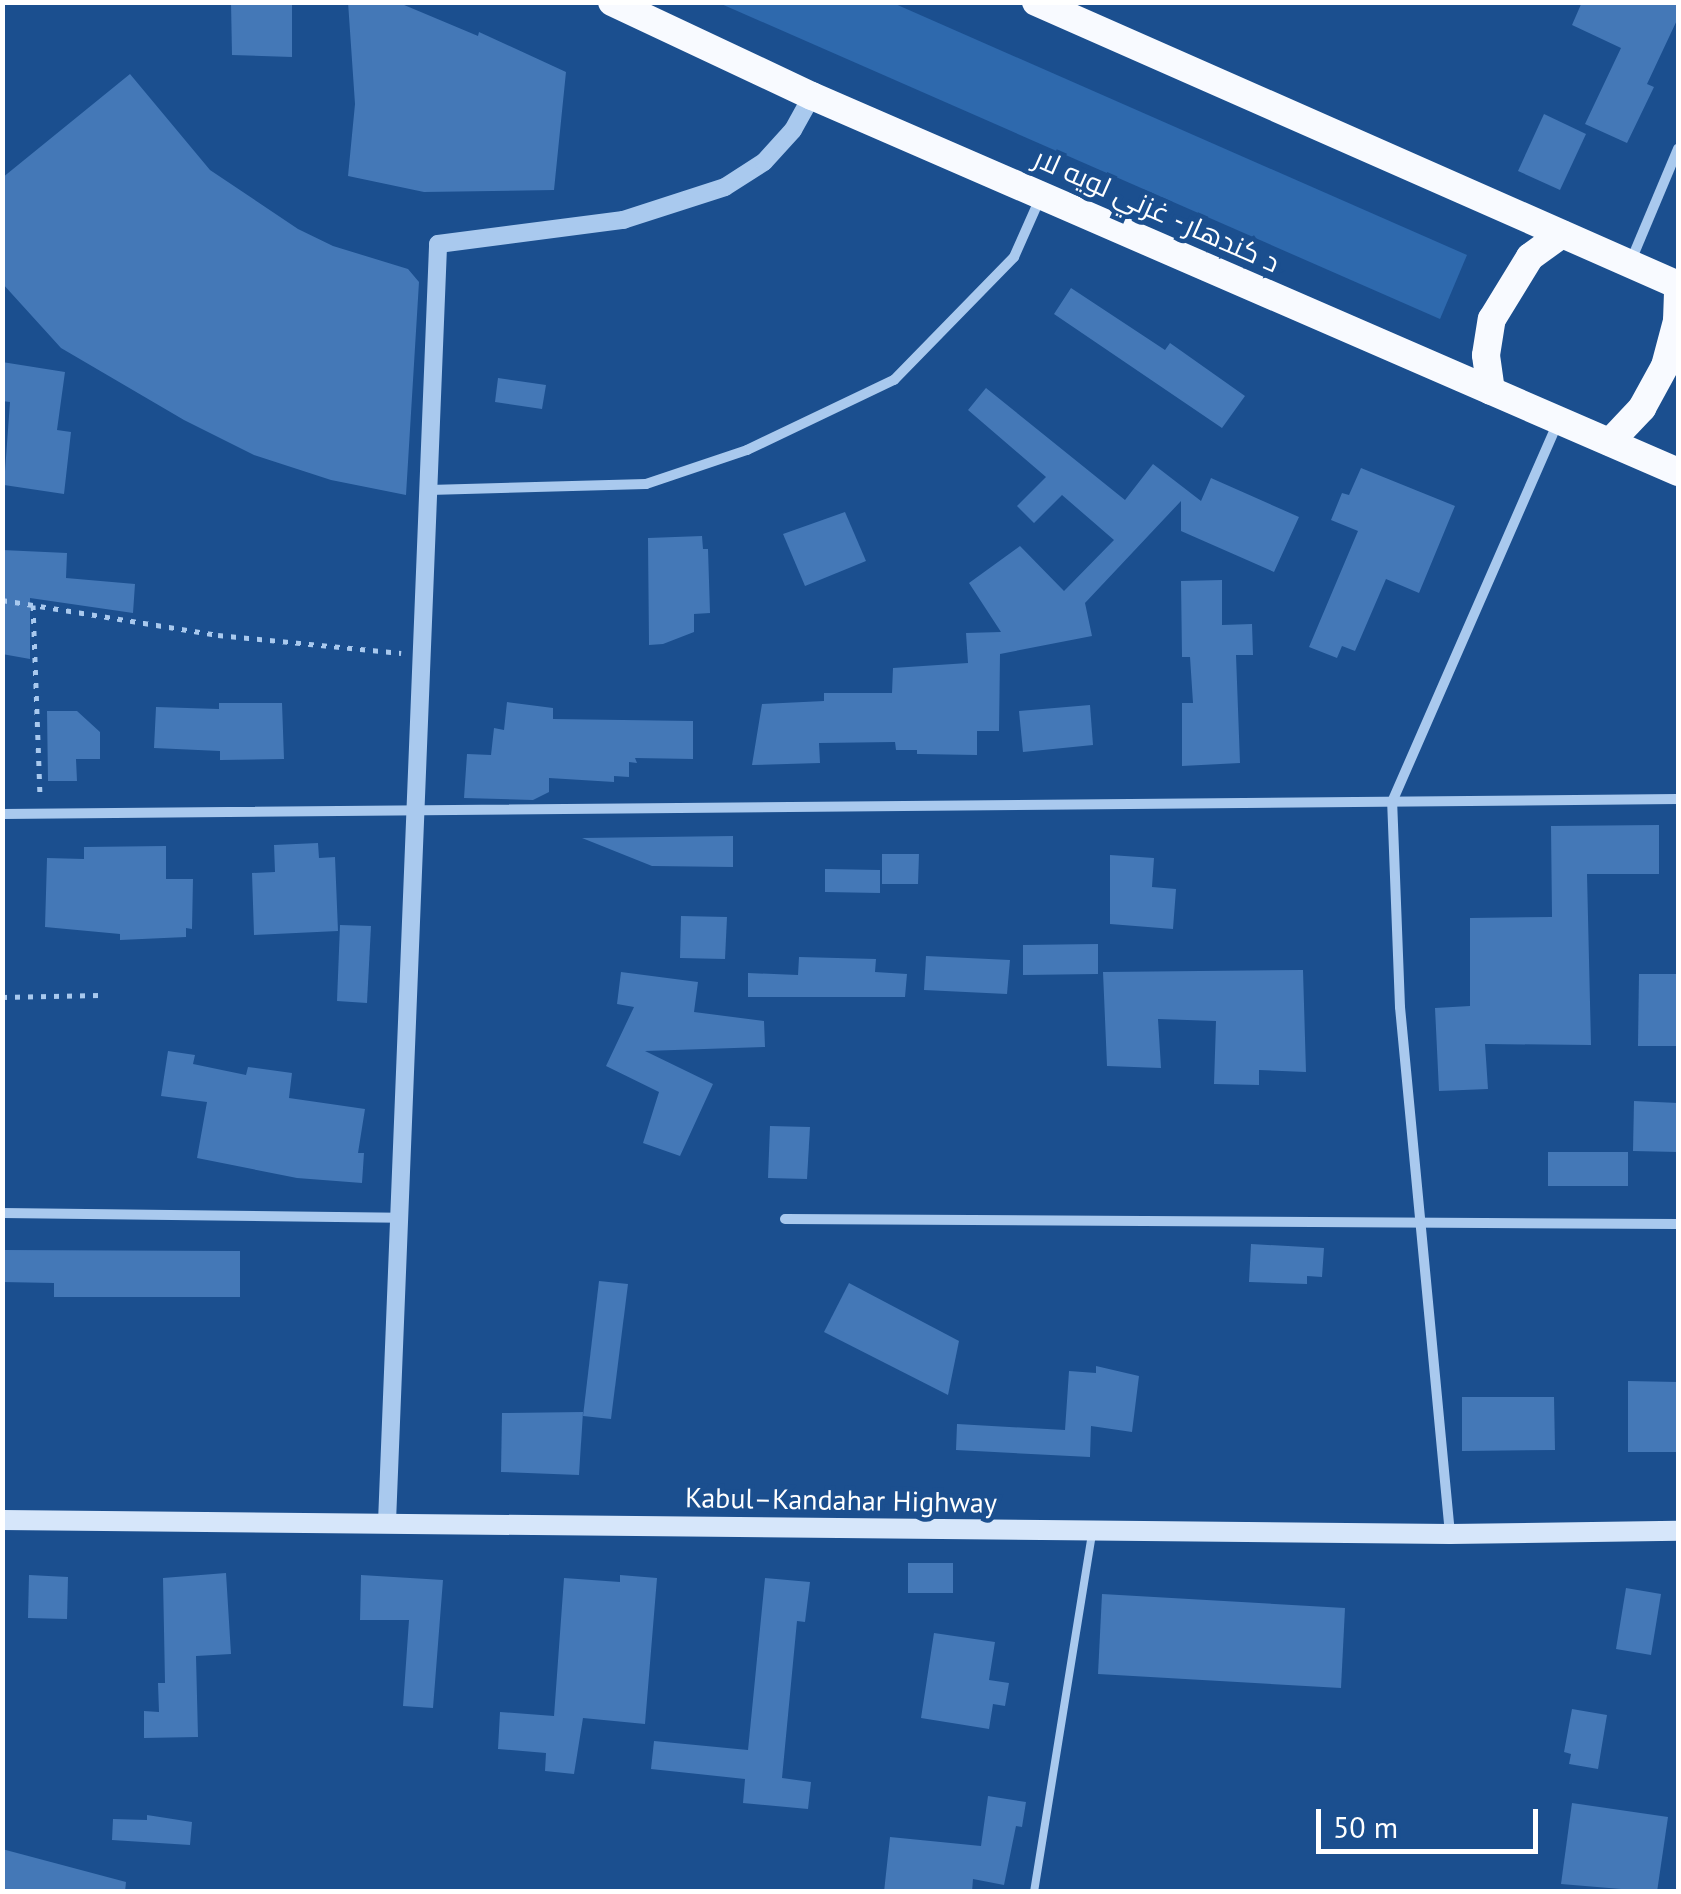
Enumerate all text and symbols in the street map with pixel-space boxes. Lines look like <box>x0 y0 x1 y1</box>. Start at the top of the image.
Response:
street label: د کندهار - غزني لويه لار <box>1027 140 1287 280</box>
street label: Kabul–Kandahar Highway <box>685 1480 997 1520</box>
scale bar <box>1321 1789 1544 1851</box>
text: 50 m <box>1333 1807 1398 1846</box>

